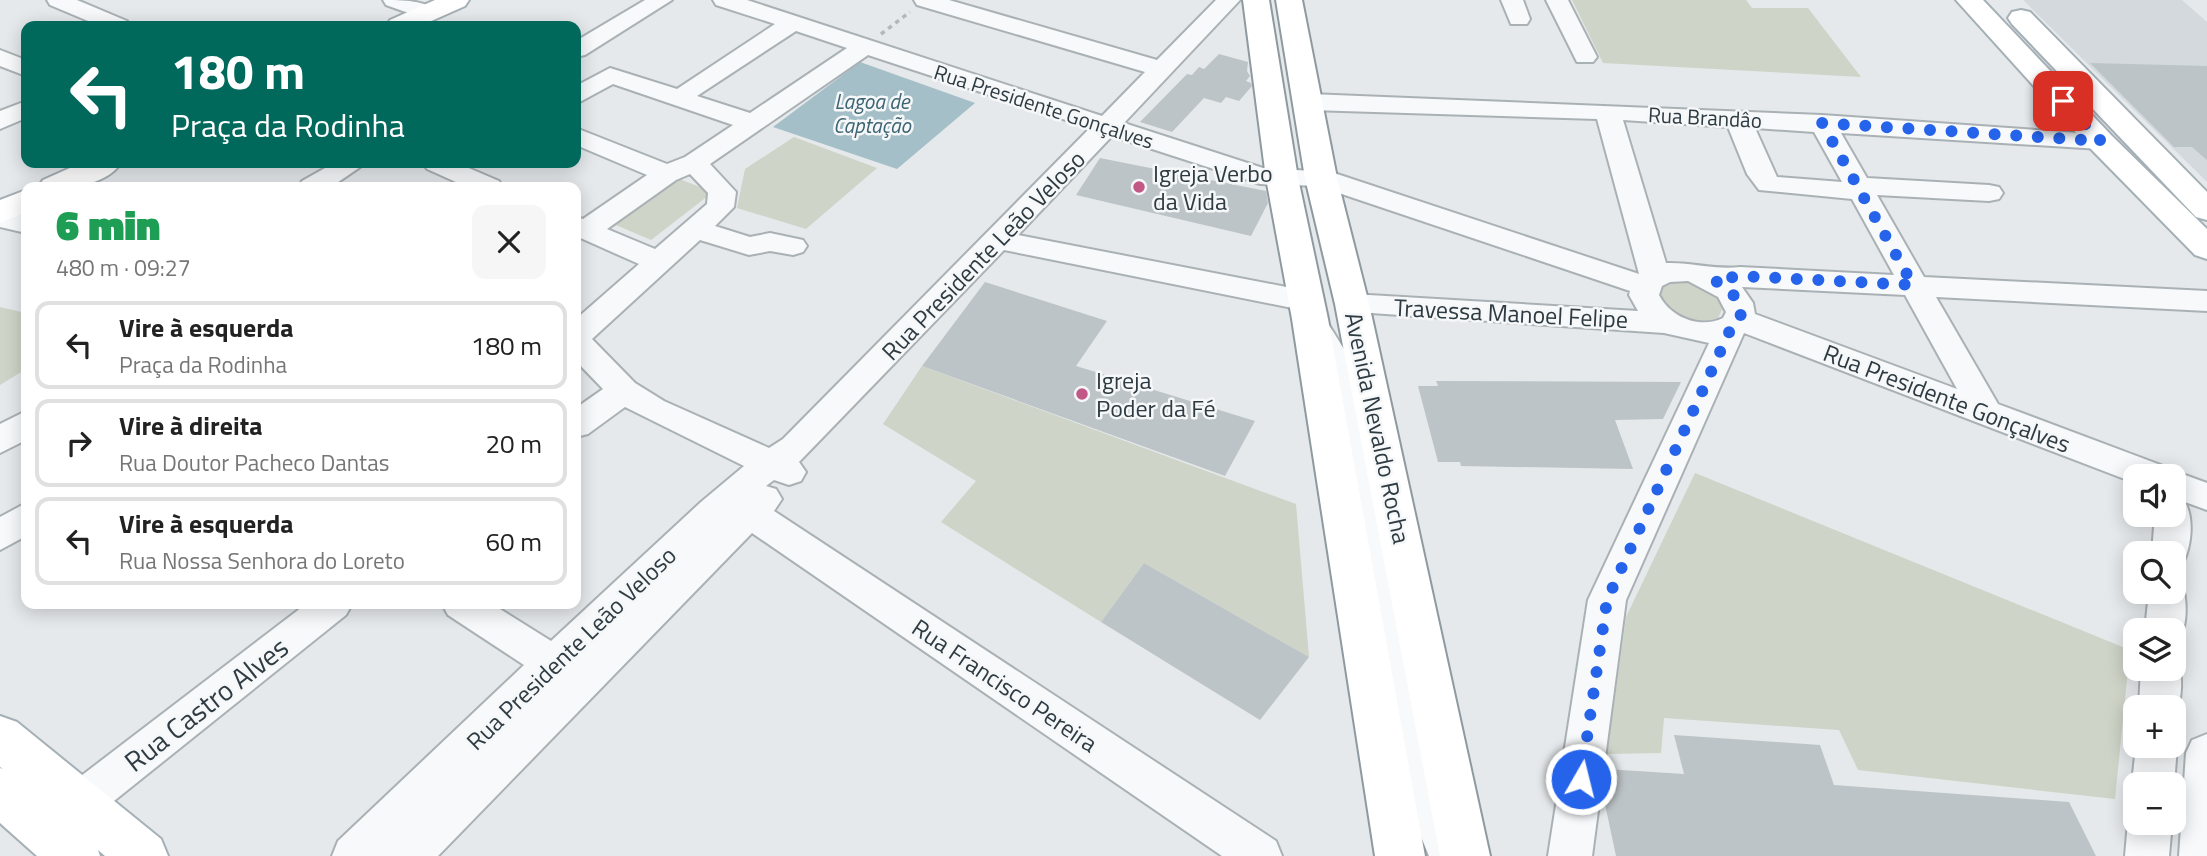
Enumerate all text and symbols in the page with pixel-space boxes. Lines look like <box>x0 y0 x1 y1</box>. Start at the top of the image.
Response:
text: 180 m <box>171 33 305 108</box>
icon: left <box>56 49 147 140</box>
street label: Rua Presidente Gonçalves <box>930 55 1158 157</box>
pin <box>2033 71 2093 131</box>
icon: arrive <box>2044 82 2082 120</box>
water label: Lagoa de Captação <box>833 85 911 141</box>
street label: Rua Brandâo <box>1647 98 1763 136</box>
text: Praça da Rodinha <box>171 101 405 149</box>
street label: Rua Presidente Leão Veloso <box>873 142 1093 368</box>
place label: Igreja Verbo da Vida <box>1153 155 1273 219</box>
marker: Igreja Verbo da Vida <box>1131 179 1147 195</box>
text: 6 min <box>56 192 160 256</box>
button: close <box>472 205 546 279</box>
text: 480 m · 09:27 <box>56 250 191 285</box>
street label: Travessa Manoel Felipe <box>1393 289 1629 337</box>
text: Vire à esquerda <box>119 308 294 347</box>
street label: Avenida Nevaldo Rocha <box>1336 309 1420 547</box>
icon: left <box>60 326 98 364</box>
text: 180 m <box>471 326 542 365</box>
street label: Rua Presidente Gonçalves <box>1818 334 2076 462</box>
text: Praça da Rodinha <box>119 347 287 382</box>
place label: Igreja Poder da Fé <box>1096 362 1216 426</box>
marker: Igreja Poder da Fé <box>1074 386 1090 402</box>
text: Vire à direita <box>119 406 262 445</box>
icon: right <box>60 424 98 462</box>
text: 20 m <box>485 424 542 463</box>
text: Rua Doutor Pacheco Dantas <box>119 445 389 480</box>
map controls <box>2123 464 2186 835</box>
button: sound <box>2123 464 2186 527</box>
text: Vire à esquerda <box>119 504 294 543</box>
icon: left <box>60 522 98 560</box>
text: 60 m <box>485 522 542 561</box>
street label: Rua Presidente Leão Veloso <box>458 538 684 758</box>
button: search <box>2123 541 2186 604</box>
text: Rua Nossa Senhora do Loreto <box>119 543 405 578</box>
street label: Rua Francisco Pereira <box>905 609 1105 761</box>
button: layers <box>2123 618 2186 681</box>
street label: Rua Castro Alves <box>115 626 297 782</box>
button: + <box>2123 695 2186 758</box>
position arrow <box>1544 742 1618 816</box>
button: − <box>2123 772 2186 835</box>

